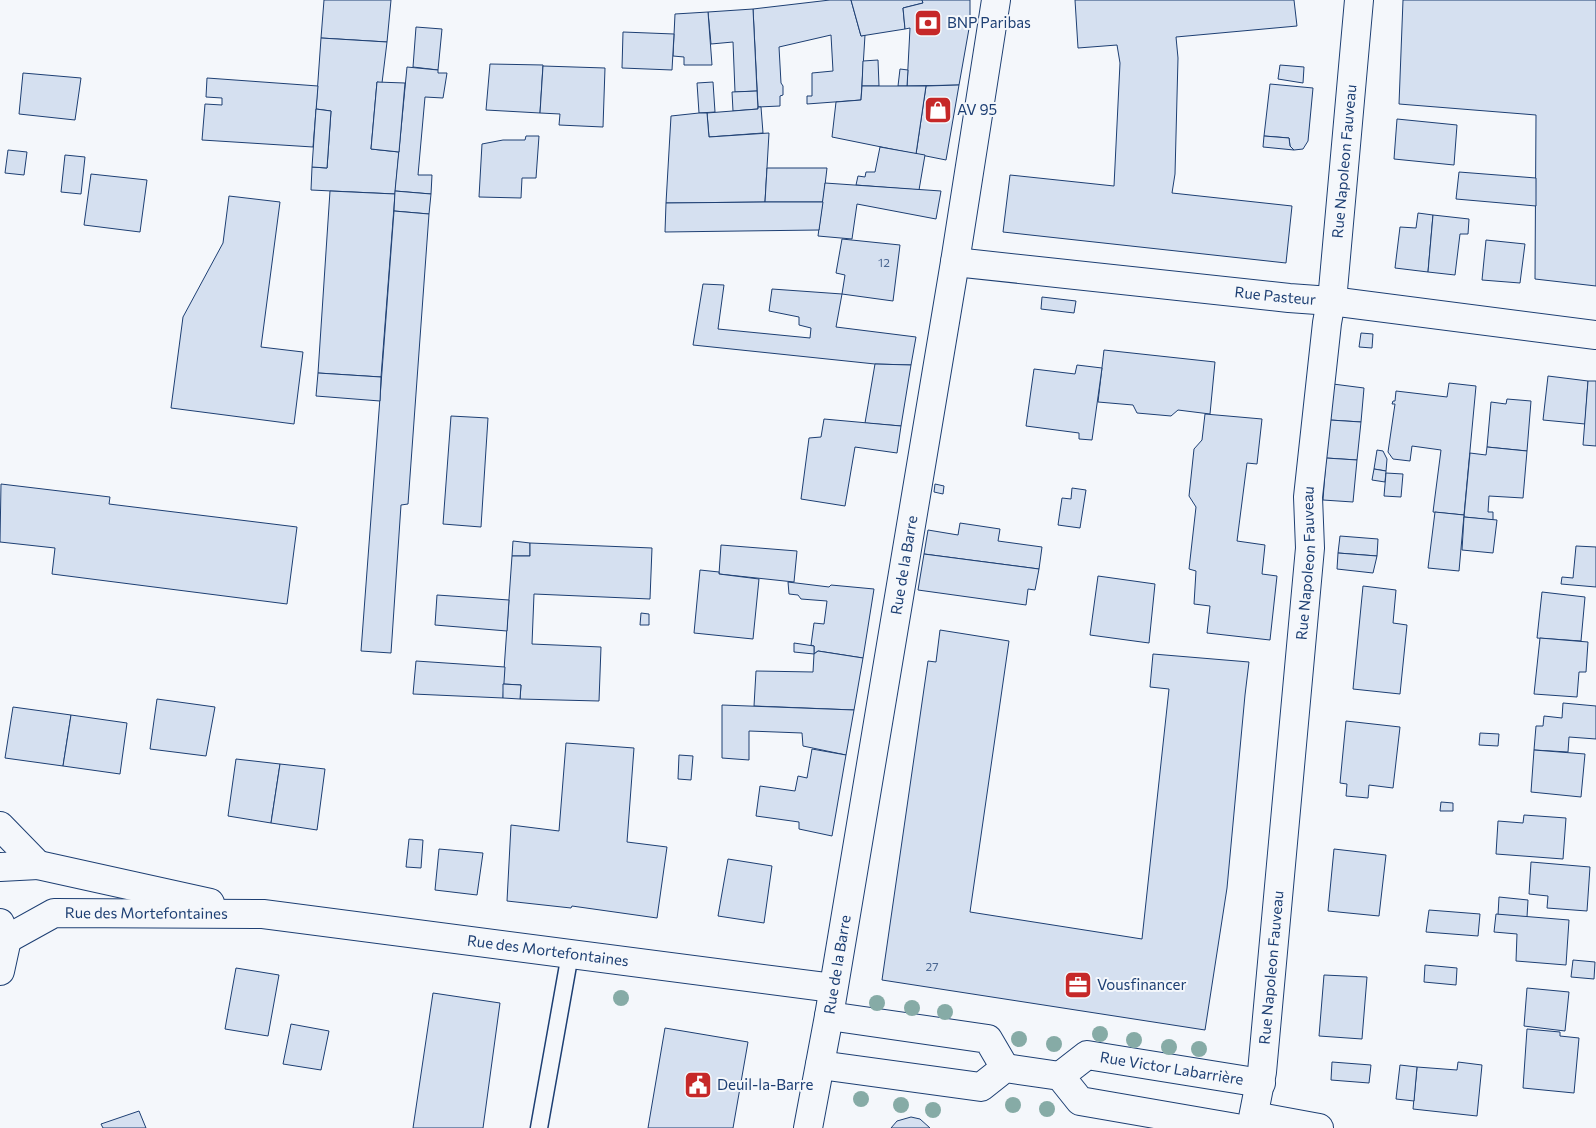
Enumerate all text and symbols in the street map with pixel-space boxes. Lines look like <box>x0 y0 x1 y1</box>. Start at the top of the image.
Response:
bank icon: BNP Paribas <box>913 8 943 38</box>
place label: BNP Paribas <box>947 13 1031 31</box>
street label: Rue Napoleon Fauveau <box>1328 84 1359 239</box>
shop icon: AV 95 <box>923 95 953 125</box>
place label: AV 95 <box>957 100 997 118</box>
house number: 12 <box>878 255 890 269</box>
street label: Rue Pasteur <box>1234 282 1317 308</box>
street label: Rue Napoleon Fauveau <box>1292 485 1318 641</box>
street label: Rue de la Barre <box>886 514 921 616</box>
street label: Rue Napoleon Fauveau <box>1255 890 1287 1045</box>
street label: Rue des Mortefontaines <box>65 903 228 922</box>
street label: Rue de la Barre <box>819 913 854 1015</box>
street label: Rue des Mortefontaines <box>466 931 630 969</box>
house number: 27 <box>926 959 938 973</box>
office icon: Vousfinancer <box>1063 970 1093 1000</box>
place label: Vousfinancer <box>1097 975 1187 993</box>
street label: Rue Victor Labarrière <box>1099 1047 1245 1088</box>
public building icon: Deuil-la-Barre <box>683 1070 713 1100</box>
place label: Deuil-la-Barre <box>717 1075 814 1093</box>

